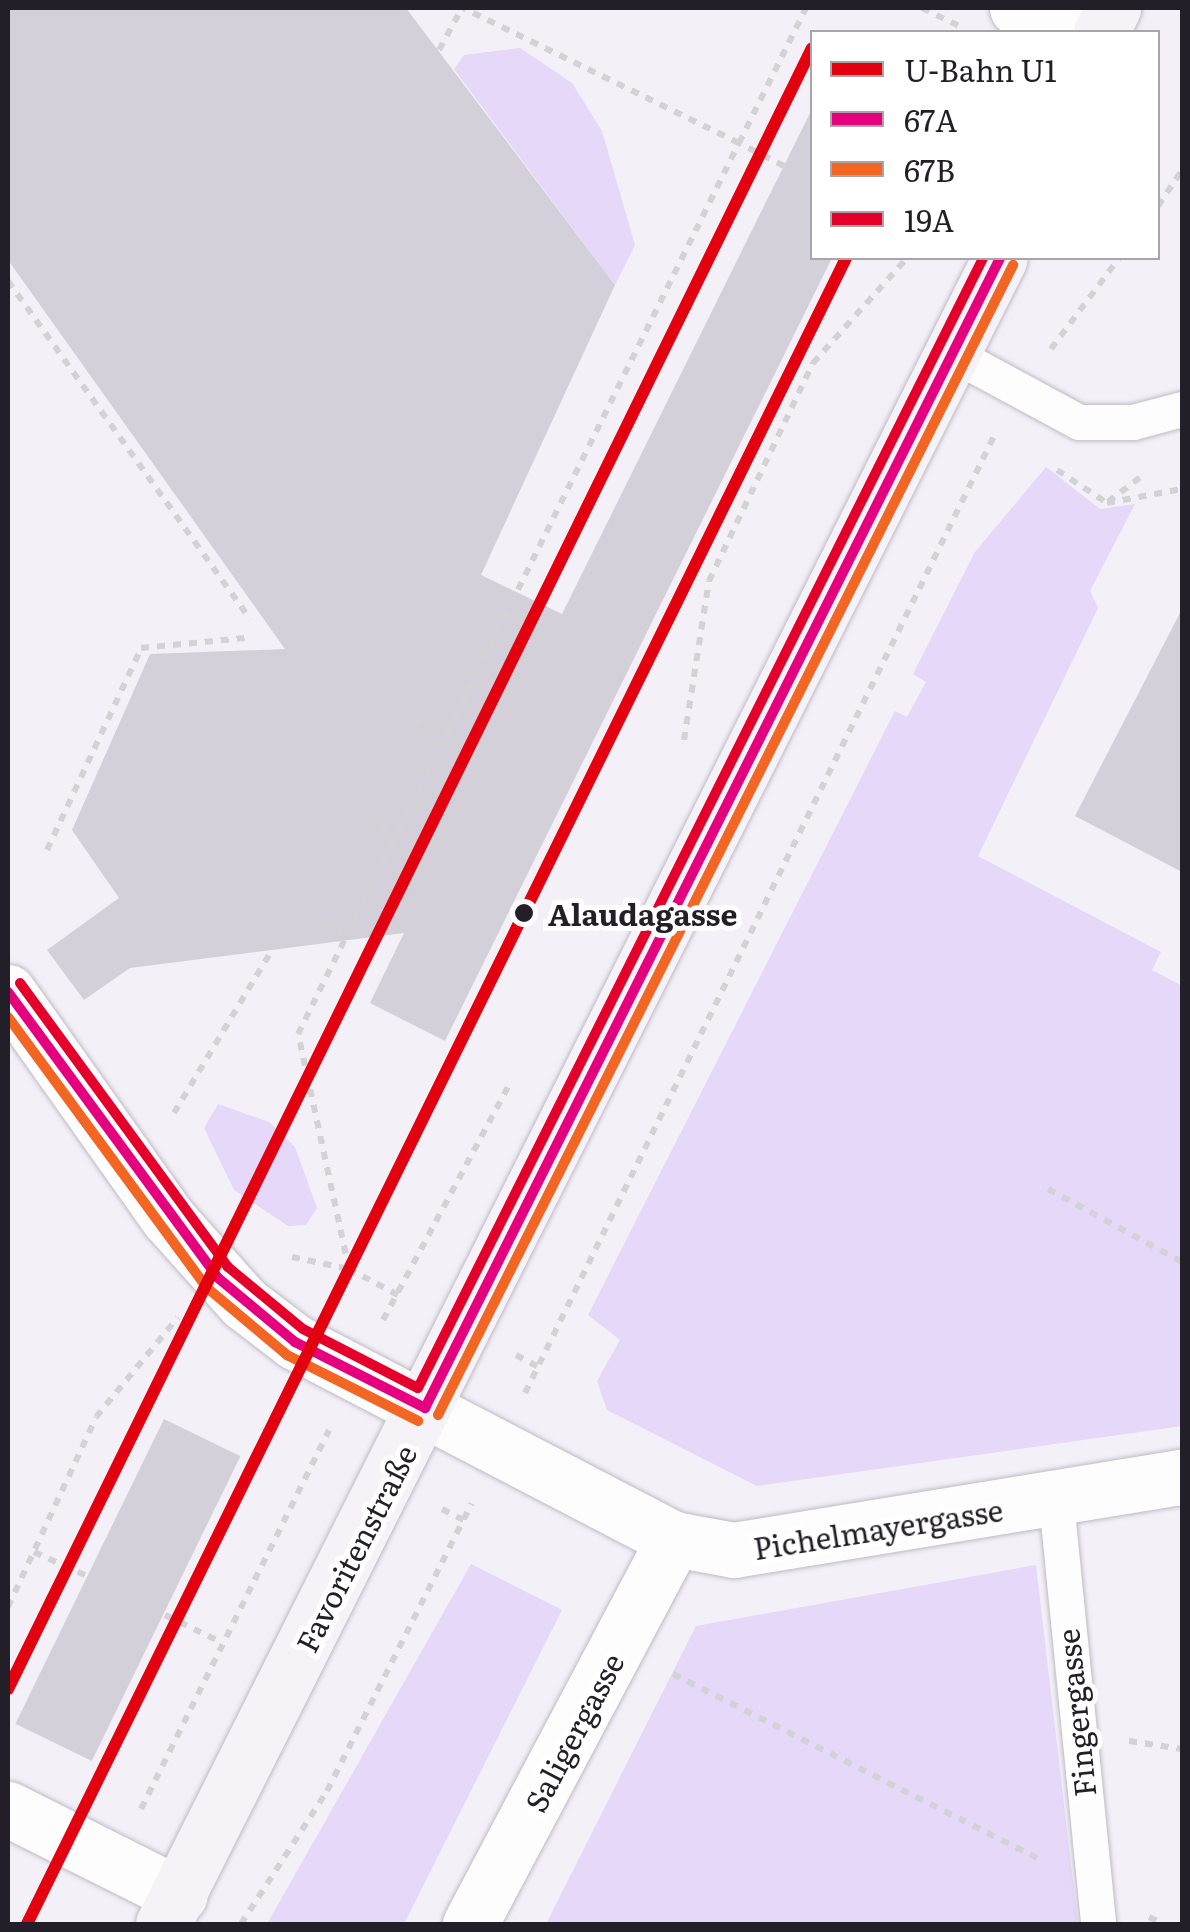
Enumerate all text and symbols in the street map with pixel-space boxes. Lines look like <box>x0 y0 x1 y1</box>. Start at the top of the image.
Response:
legend <box>810 30 1160 260</box>
text: U-Bahn U1 <box>904 47 1057 91</box>
text: 67A <box>904 97 957 141</box>
text: 67B <box>904 147 955 191</box>
text: 19A <box>904 197 954 241</box>
place label: Alaudagasse <box>548 895 738 931</box>
marker: Alaudagasse <box>509 898 539 928</box>
street label: Favoritenstraße <box>287 1438 423 1658</box>
street label: Pichelmayergasse <box>751 1491 1005 1565</box>
street label: Fingergasse <box>1048 1627 1102 1799</box>
street label: Saligergasse <box>516 1647 630 1817</box>

